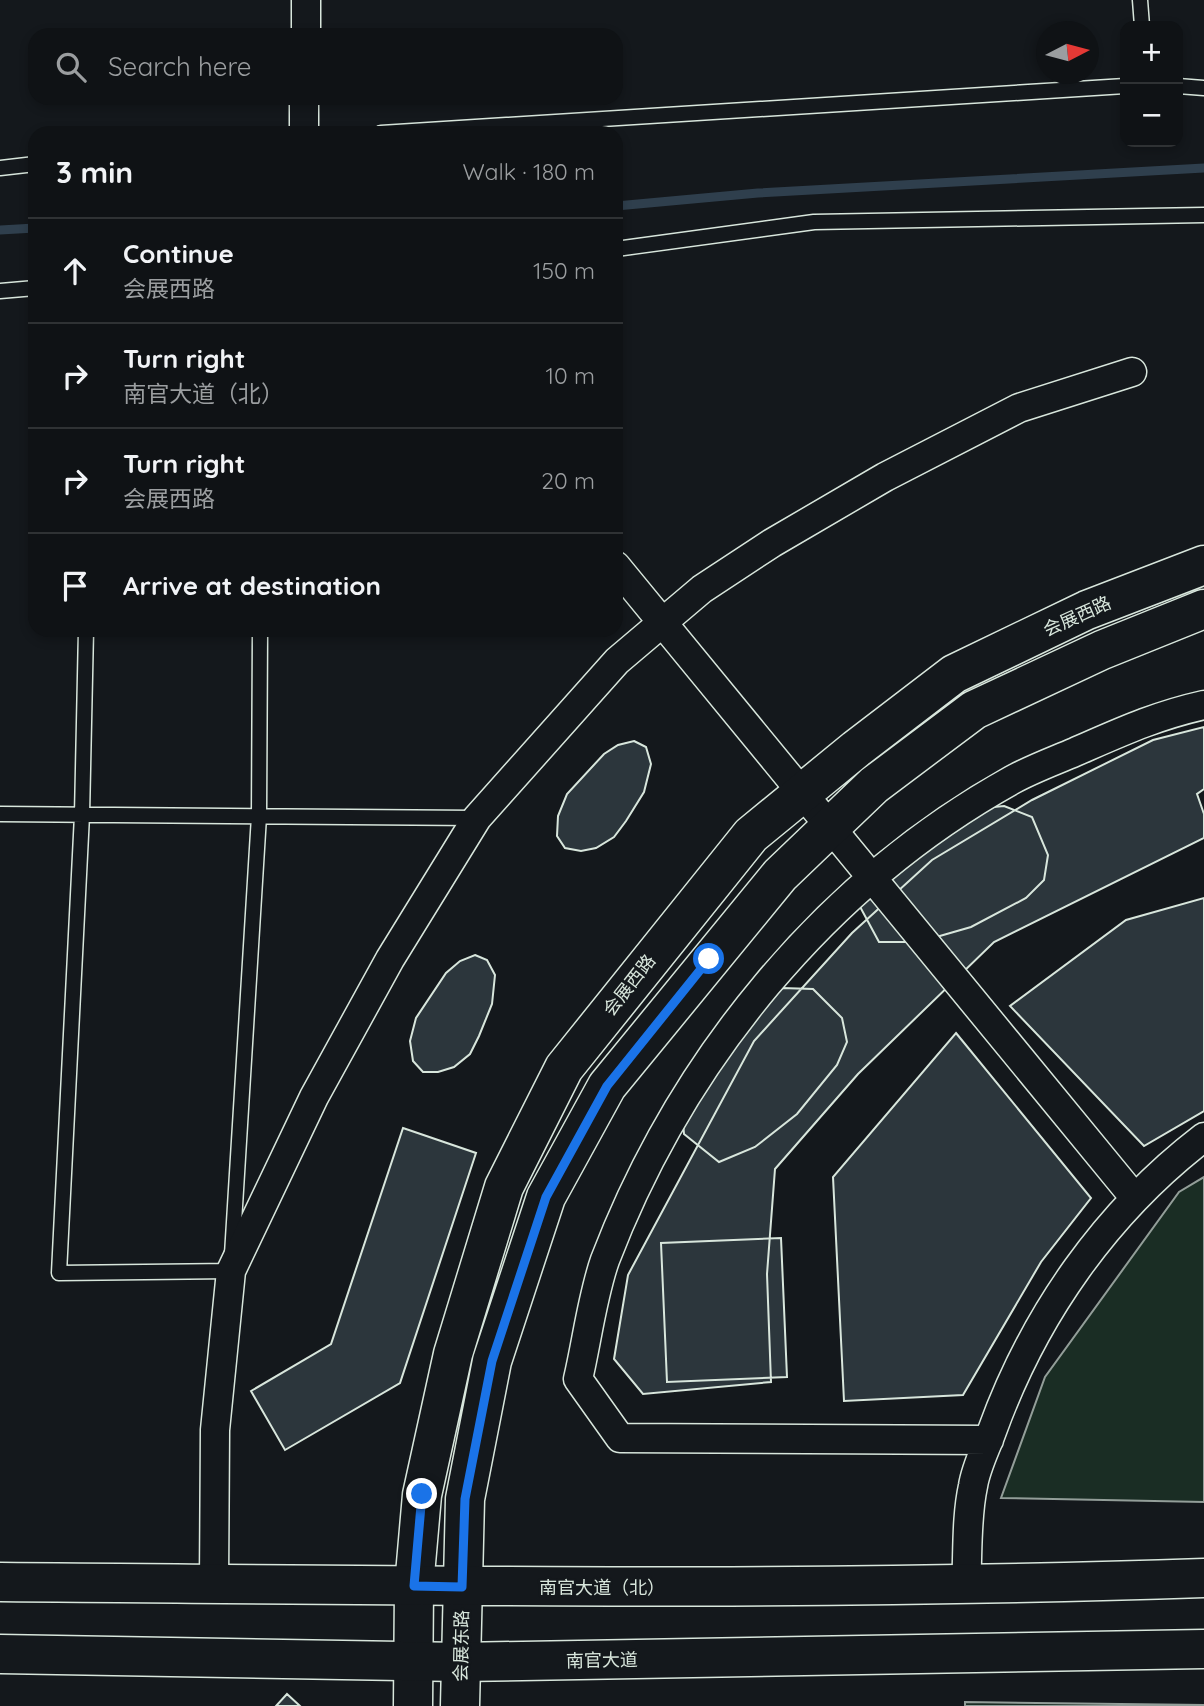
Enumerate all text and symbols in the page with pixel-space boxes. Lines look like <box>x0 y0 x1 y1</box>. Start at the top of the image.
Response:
north arrow <box>1036 21 1099 84</box>
map controls <box>1120 21 1183 147</box>
button: + <box>1120 21 1183 84</box>
search box <box>28 28 623 105</box>
icon: search <box>52 48 90 86</box>
text: Search here <box>108 50 252 83</box>
button: − <box>1120 84 1183 147</box>
text: 3 min <box>56 153 133 191</box>
text: Walk · 180 m <box>463 157 595 186</box>
text: Continue <box>123 237 234 270</box>
icon: ahead <box>56 252 94 290</box>
text: 150 m <box>533 256 595 285</box>
text: 会展西路 <box>123 274 215 303</box>
text: Turn right <box>123 342 245 375</box>
icon: right <box>56 357 94 395</box>
text: 10 m <box>546 361 595 390</box>
text: 南官大道（北） <box>123 379 284 408</box>
text: Turn right <box>123 447 245 480</box>
icon: right <box>56 462 94 500</box>
text: 20 m <box>541 466 595 495</box>
text: 会展西路 <box>123 484 215 513</box>
icon: arrive <box>56 567 94 605</box>
text: Arrive at destination <box>123 569 381 602</box>
street label: 会展西路 <box>1039 591 1115 641</box>
route start <box>693 943 724 974</box>
street label: 会展西路 <box>598 950 660 1020</box>
route end <box>406 1478 437 1509</box>
street label: 南官大道（北） <box>539 1576 665 1599</box>
street label: 会展东路 <box>449 1610 473 1682</box>
street label: 南官大道 <box>566 1648 638 1672</box>

